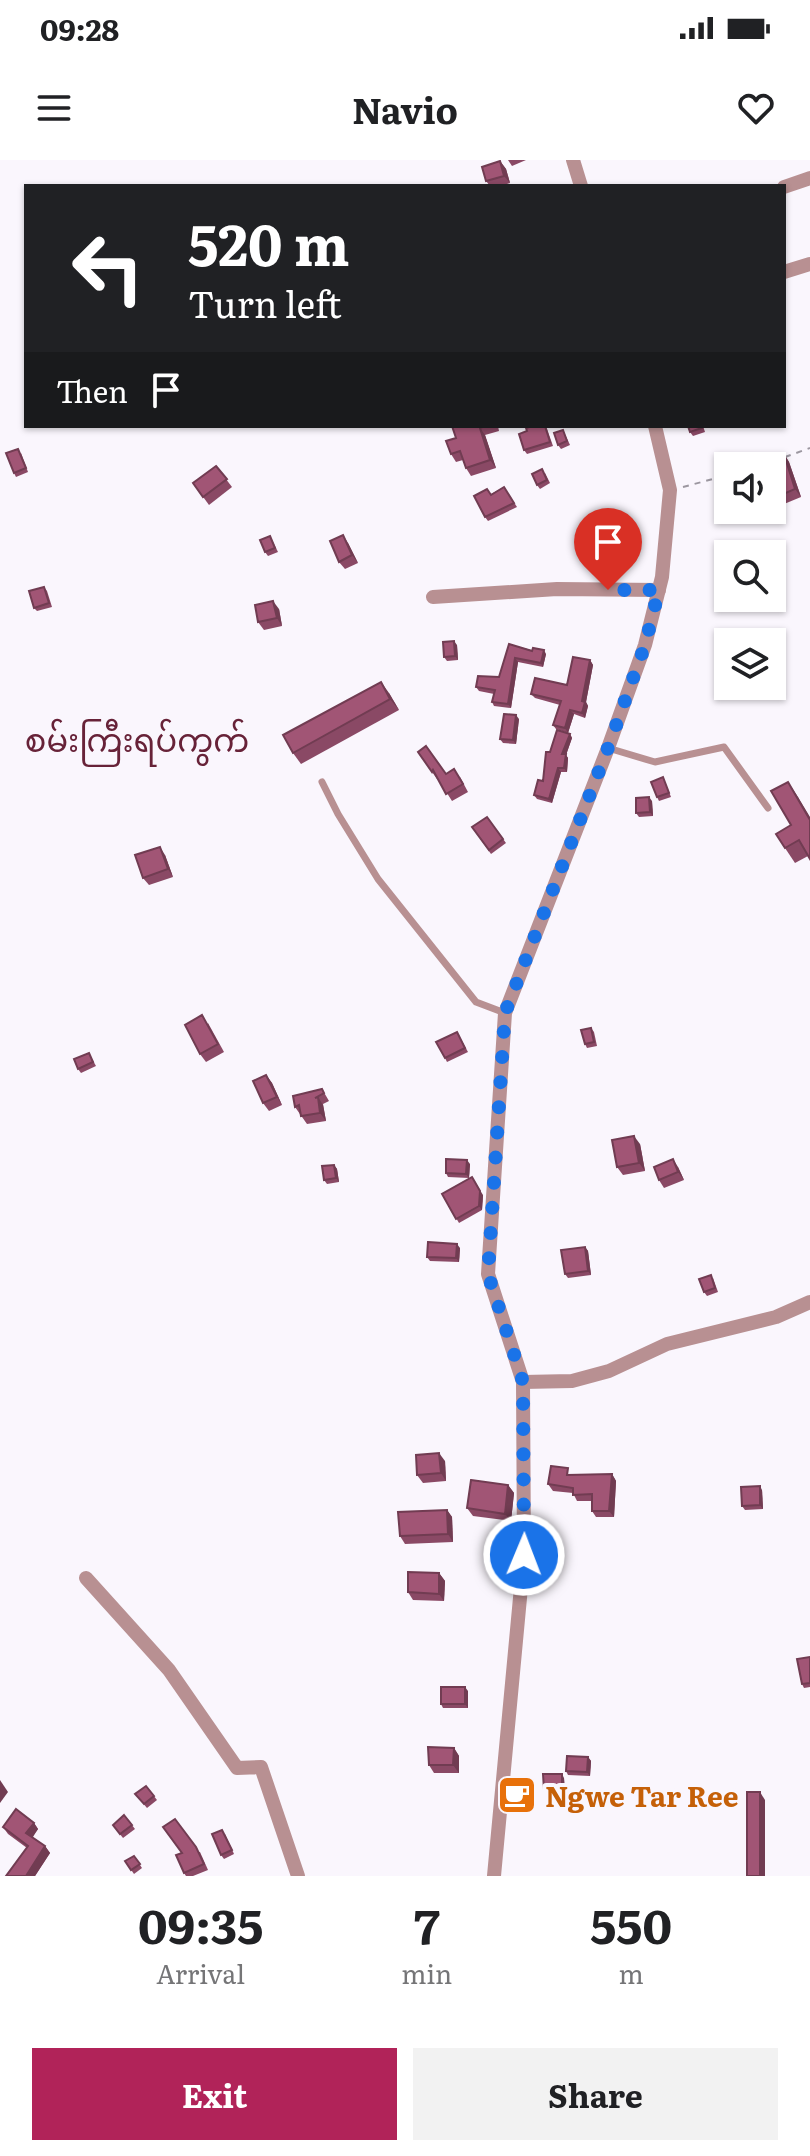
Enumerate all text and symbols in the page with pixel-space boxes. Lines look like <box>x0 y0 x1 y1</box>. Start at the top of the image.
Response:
text: 09:28 <box>40 6 119 50</box>
text: Navio <box>352 82 458 135</box>
icon: menu <box>32 86 76 130</box>
icon: heart <box>734 86 778 130</box>
text: 520 m <box>188 200 350 283</box>
icon: left <box>56 216 160 320</box>
text: Turn left <box>188 276 342 329</box>
text: Then <box>56 368 128 412</box>
icon: arrive <box>144 368 188 412</box>
map controls <box>714 452 786 700</box>
button: sound <box>714 452 786 524</box>
pin <box>574 508 642 590</box>
icon: arrive <box>586 520 630 564</box>
button: search <box>714 540 786 612</box>
button: layers <box>714 628 786 700</box>
district label: စမ်းကြီးရပ်ကွက် <box>25 714 249 767</box>
position arrow <box>482 1513 566 1597</box>
cafe icon: Ngwe Tar Ree <box>496 1774 538 1816</box>
place label: Ngwe Tar Ree <box>545 1774 739 1816</box>
text: 09:35 <box>138 1888 263 1959</box>
text: 7 <box>414 1888 440 1959</box>
text: 550 <box>590 1888 672 1959</box>
text: Arrival <box>156 1953 245 1992</box>
text: min <box>401 1953 452 1992</box>
text: m <box>619 1953 644 1992</box>
button: Exit <box>32 2048 397 2140</box>
button: Share <box>413 2048 778 2140</box>

